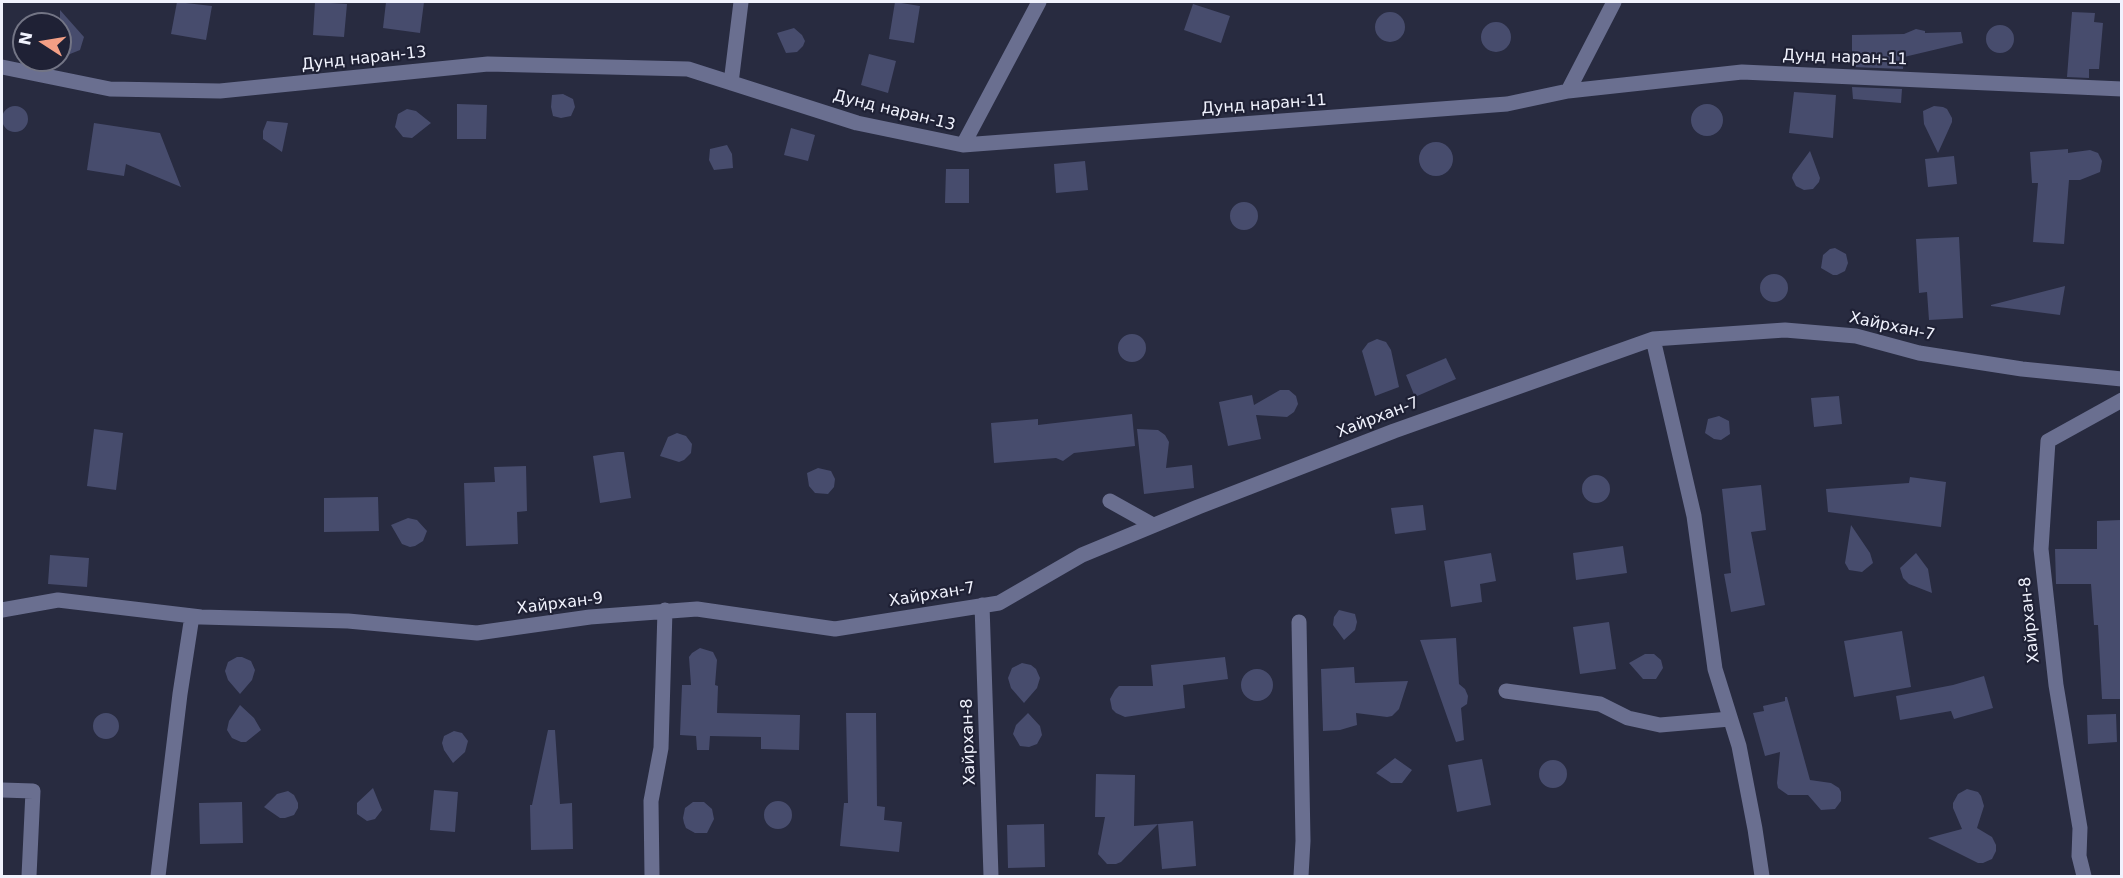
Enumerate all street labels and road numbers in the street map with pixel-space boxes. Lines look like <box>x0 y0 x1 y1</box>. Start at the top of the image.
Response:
street label: Дунд наран-13 <box>301 43 427 75</box>
street label: Дунд наран-11 <box>1782 46 1908 70</box>
street label: Дунд наран-13 <box>831 87 957 135</box>
street label: Дунд наран-11 <box>1201 91 1327 119</box>
street label: Хайрхан-7 <box>1847 309 1937 345</box>
street label: Хайрхан-7 <box>1334 393 1422 443</box>
street label: Хайрхан-8 <box>2016 576 2044 664</box>
street label: Хайрхан-7 <box>888 579 976 611</box>
street label: Хайрхан-9 <box>516 589 604 619</box>
street label: Хайрхан-8 <box>958 698 980 786</box>

